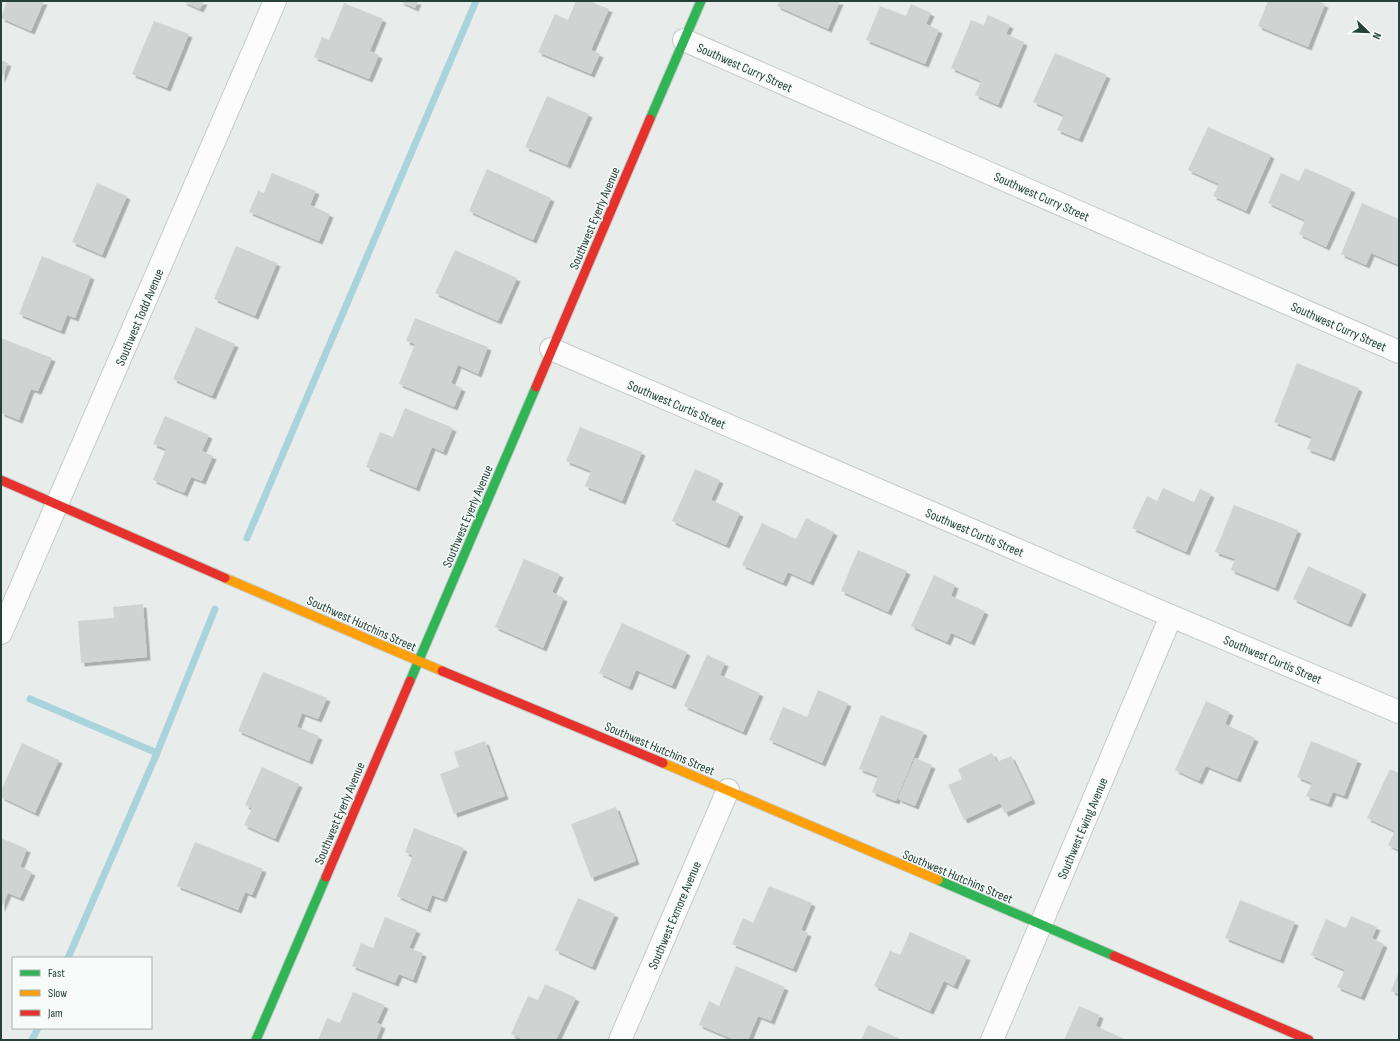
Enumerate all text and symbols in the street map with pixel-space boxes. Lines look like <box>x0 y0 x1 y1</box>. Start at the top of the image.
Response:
north arrow <box>1348 12 1388 52</box>
text: N <box>1370 30 1384 41</box>
street label: Southwest Curry Street <box>694 40 795 96</box>
street label: Southwest Eyerly Avenue <box>566 165 624 272</box>
street label: Southwest Curry Street <box>991 169 1092 225</box>
street label: Southwest Todd Avenue <box>112 267 168 368</box>
street label: Southwest Curry Street <box>1288 299 1389 355</box>
street label: Southwest Curtis Street <box>625 377 728 433</box>
street label: Southwest Eyerly Avenue <box>439 463 497 570</box>
street label: Southwest Curtis Street <box>923 505 1026 561</box>
street label: Southwest Hutchins Street <box>304 593 419 655</box>
street label: Southwest Curtis Street <box>1221 632 1324 688</box>
street label: Southwest Hutchins Street <box>602 719 717 779</box>
street label: Southwest Eyerly Avenue <box>311 760 369 867</box>
street label: Southwest Ewing Avenue <box>1054 775 1112 882</box>
street label: Southwest Hutchins Street <box>900 847 1015 907</box>
street label: Southwest Exmore Avenue <box>645 859 705 972</box>
legend <box>12 957 152 1029</box>
text: Fast <box>48 966 65 981</box>
text: Slow <box>48 986 67 1001</box>
text: Jam <box>47 1006 63 1021</box>

